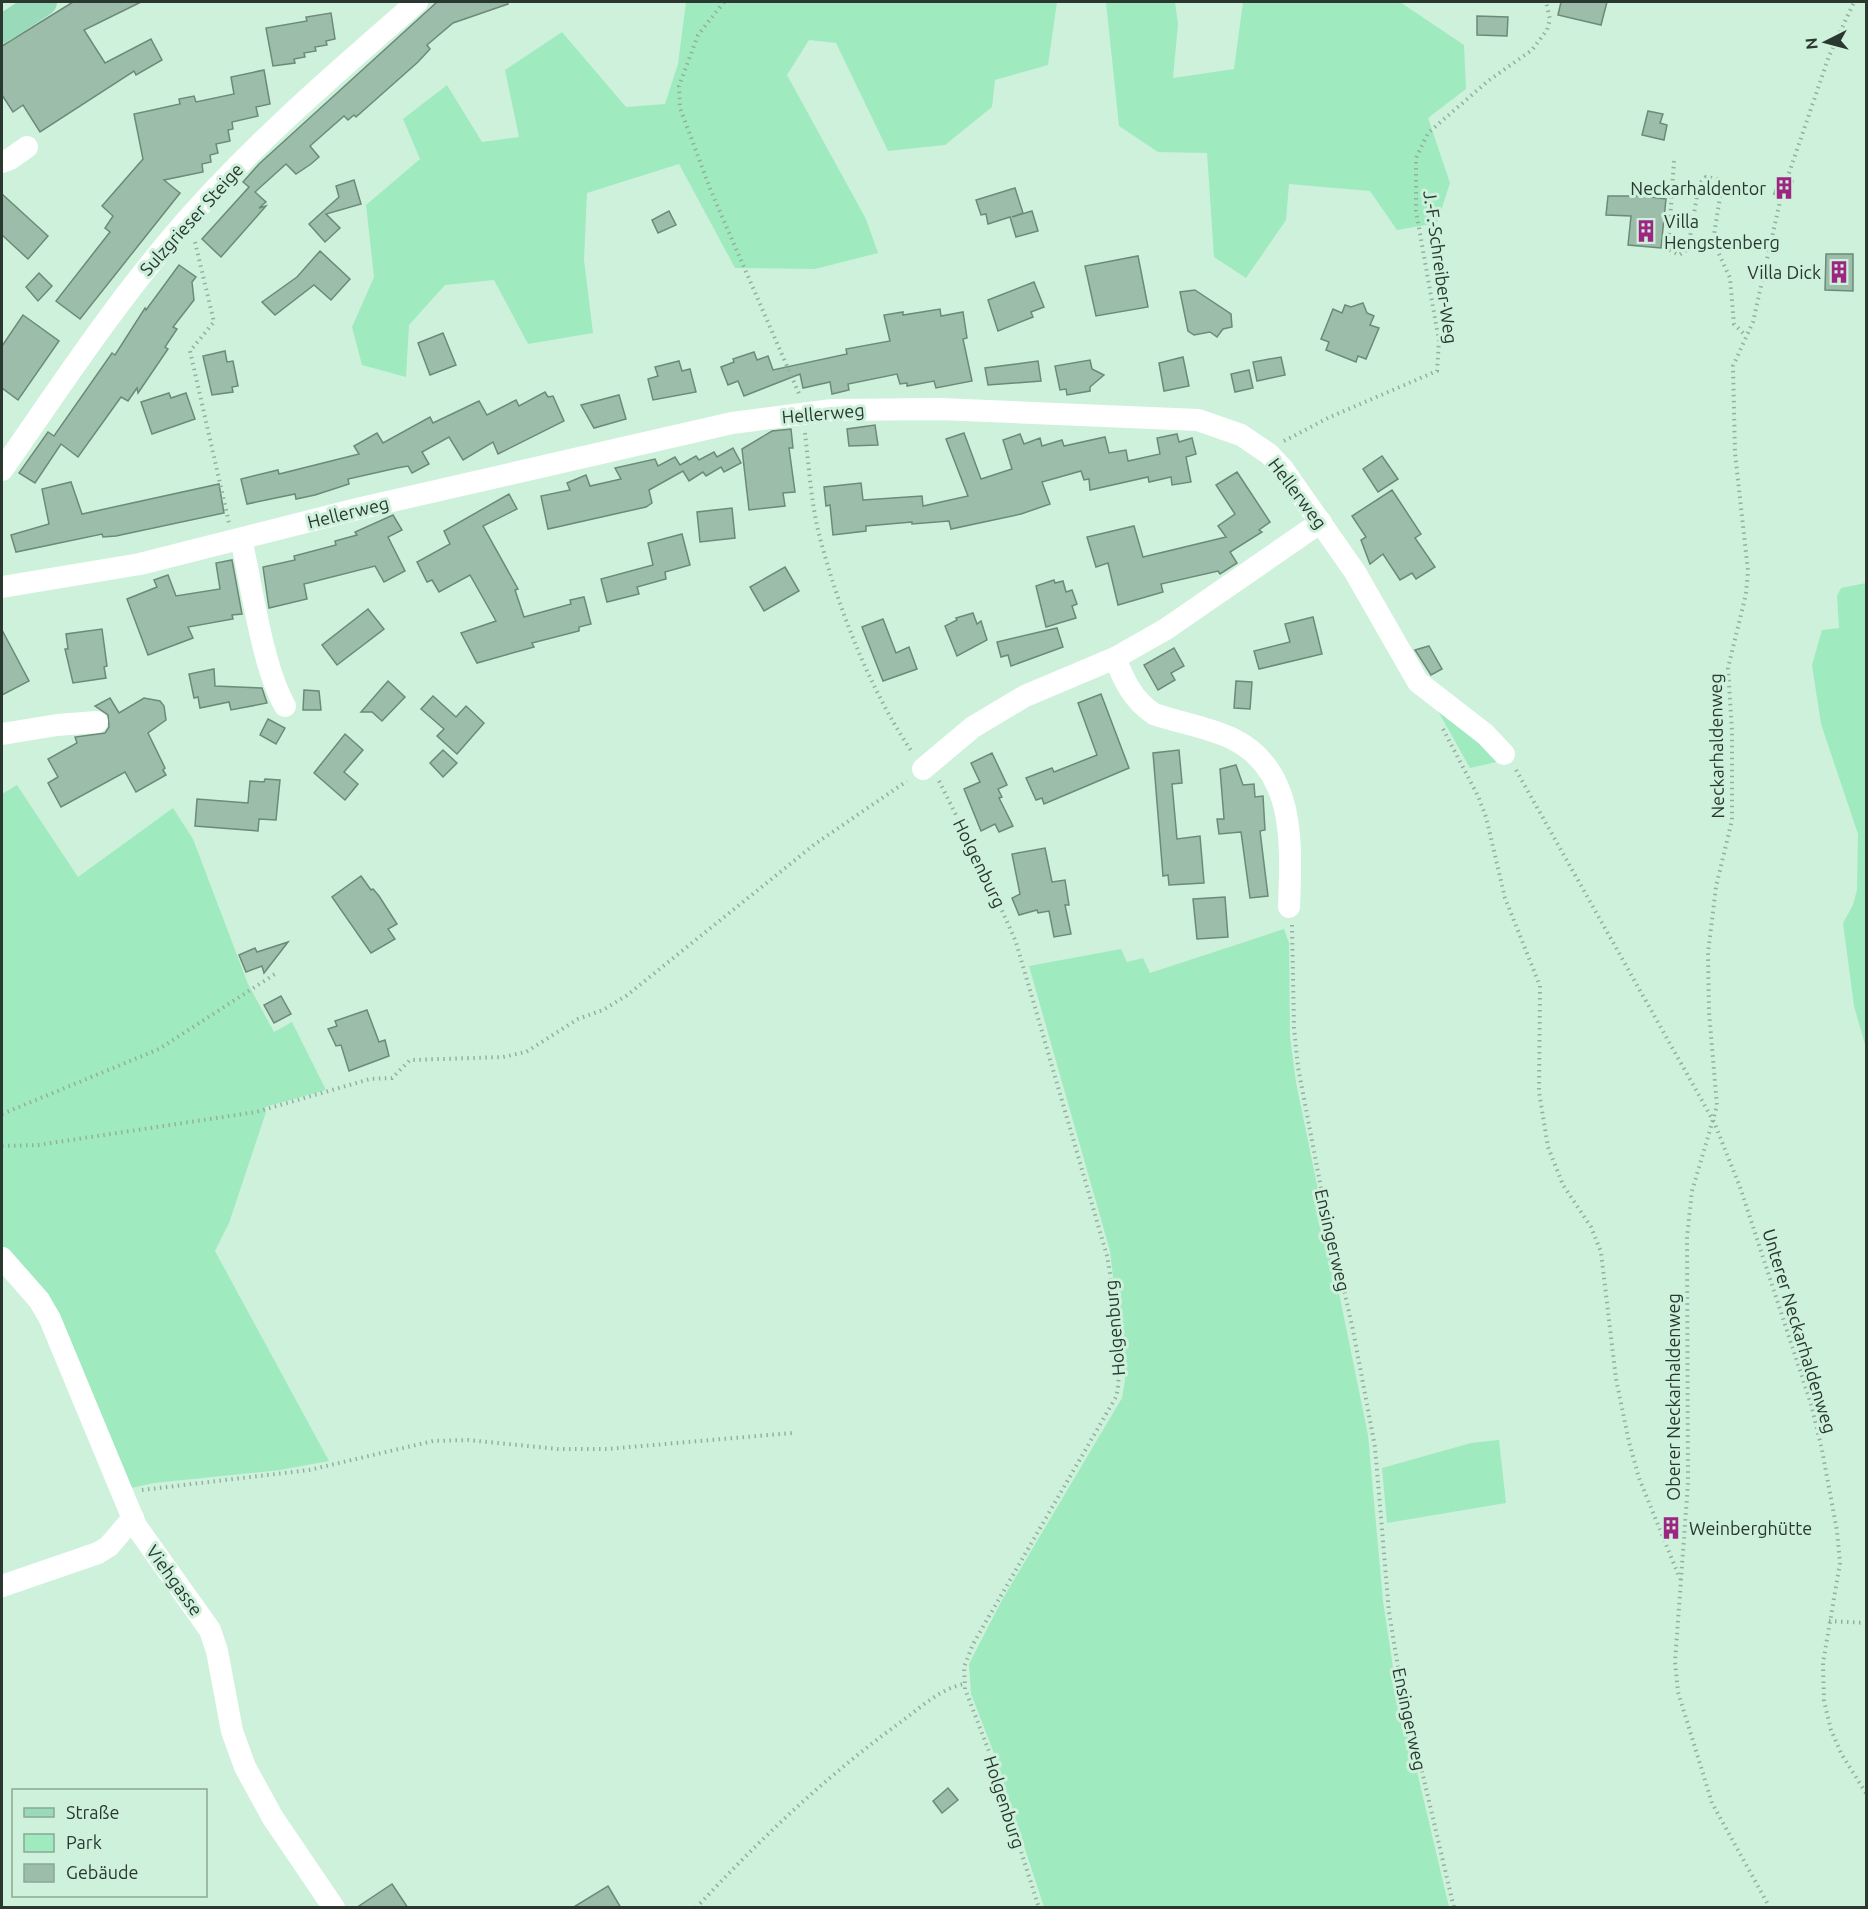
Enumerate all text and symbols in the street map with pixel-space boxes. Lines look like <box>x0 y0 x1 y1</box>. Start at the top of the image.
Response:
north arrow <box>1796 12 1856 72</box>
text: N <box>1802 37 1821 50</box>
street label: Sulzgrieser Steige <box>135 159 247 279</box>
building icon: Neckarhaldentor <box>1771 175 1797 201</box>
place label: Neckarhaldentor <box>1630 178 1766 198</box>
street label: J.-F.-Schreiber-Weg <box>1420 189 1462 345</box>
place label: Villa Hengstenberg <box>1664 211 1780 252</box>
building icon: Villa Hengstenberg <box>1633 218 1659 244</box>
building icon: Villa Dick <box>1826 259 1852 285</box>
place label: Villa Dick <box>1747 262 1821 282</box>
street label: Hellerweg <box>781 399 865 427</box>
street label: Hellerweg <box>1265 454 1331 532</box>
street label: Hellerweg <box>305 492 391 532</box>
street label: Neckarhaldenweg <box>1705 673 1727 819</box>
street label: Holgenburg <box>950 815 1010 911</box>
street label: Ensingerweg <box>1311 1187 1355 1293</box>
street label: Unterer Neckarhaldenweg <box>1759 1226 1841 1436</box>
street label: Holgenburg <box>1100 1279 1128 1377</box>
street label: Oberer Neckarhaldenweg <box>1663 1293 1683 1501</box>
building icon: Weinberghütte <box>1658 1515 1684 1541</box>
place label: Weinberghütte <box>1689 1518 1812 1538</box>
street label: Viehgasse <box>143 1541 207 1619</box>
street label: Ensingerweg <box>1389 1666 1431 1772</box>
street label: Holgenburg <box>981 1753 1029 1851</box>
legend <box>12 1789 207 1897</box>
text: Straße <box>66 1802 119 1822</box>
text: Park <box>66 1832 102 1852</box>
text: Gebäude <box>66 1862 138 1882</box>

